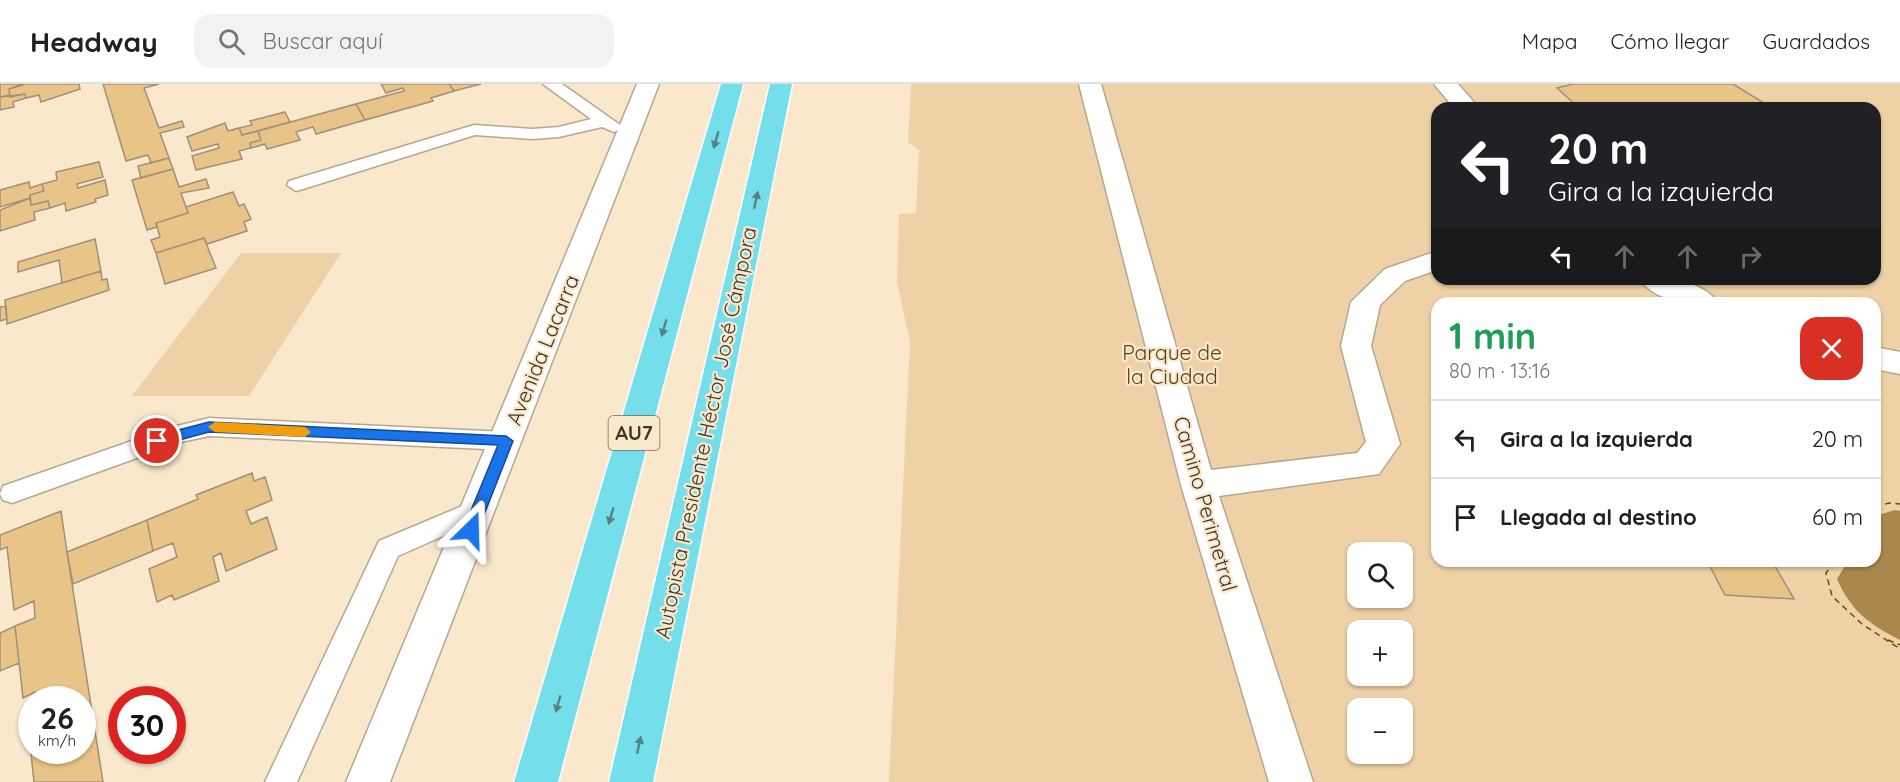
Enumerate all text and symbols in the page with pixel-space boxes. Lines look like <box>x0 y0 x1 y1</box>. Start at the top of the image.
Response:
search box <box>194 14 614 68</box>
text: Headway <box>30 24 158 59</box>
icon: search <box>215 25 248 58</box>
text: Buscar aquí <box>263 27 383 55</box>
text: Mapa <box>1522 28 1577 54</box>
text: Cómo llegar <box>1610 28 1729 54</box>
text: Guardados <box>1762 28 1870 54</box>
text: 20 m <box>1548 122 1648 175</box>
icon: left <box>1449 126 1527 204</box>
one-way arrow <box>711 131 721 149</box>
text: Gira a la izquierda <box>1548 174 1774 208</box>
one-way arrow <box>752 190 761 209</box>
street label: Autopista Presidente Héctor José Cámpora <box>649 224 761 641</box>
icon: left <box>1545 240 1578 273</box>
icon: ahead <box>1608 240 1641 273</box>
icon: ahead <box>1671 240 1704 273</box>
icon: right <box>1734 240 1767 273</box>
street label: Avenida Lacarra <box>500 271 584 429</box>
text: 1 min <box>1449 313 1536 358</box>
button: close <box>1800 317 1863 380</box>
one-way arrow <box>658 319 668 337</box>
park label: Parque de la Ciudad <box>1122 339 1222 389</box>
text: 80 m · 13:16 <box>1449 358 1550 383</box>
street label: Camino Perimetral <box>1169 413 1243 594</box>
pin <box>131 415 182 466</box>
road number: AU7 <box>608 416 660 450</box>
icon: left <box>1449 423 1482 456</box>
icon: arrive <box>140 424 173 457</box>
text: Gira a la izquierda <box>1500 425 1693 453</box>
text: 20 m <box>1812 425 1863 453</box>
position arrow <box>439 498 503 562</box>
icon: arrive <box>1449 501 1482 534</box>
text: Llegada al destino <box>1500 503 1697 531</box>
text: 60 m <box>1812 503 1863 531</box>
one-way arrow <box>606 507 615 525</box>
map controls <box>1347 542 1413 764</box>
button: search <box>1347 542 1413 608</box>
button: + <box>1347 620 1413 686</box>
speed limit sign: 30 <box>108 686 186 764</box>
one-way arrow <box>553 695 562 713</box>
button: − <box>1347 698 1413 764</box>
text: 26 <box>40 699 74 737</box>
text: km/h <box>38 731 76 750</box>
one-way arrow <box>635 736 644 755</box>

